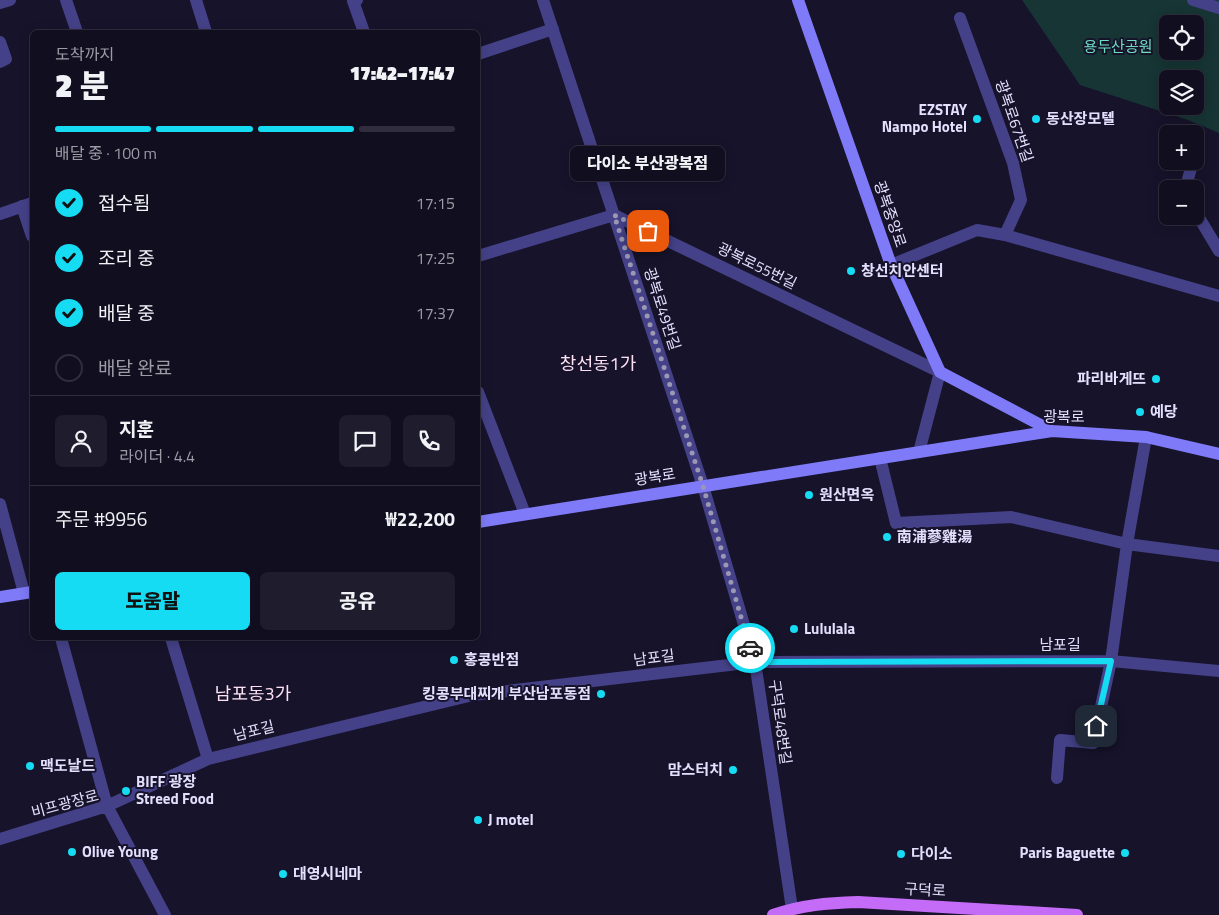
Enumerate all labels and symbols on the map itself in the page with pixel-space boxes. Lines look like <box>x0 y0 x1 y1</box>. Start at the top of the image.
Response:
park label: 용두산공원 <box>1083 35 1153 58</box>
street label: 광복로67번길 <box>990 77 1039 165</box>
place label: EZSTAY Nampo Hotel <box>882 98 968 138</box>
place label: 동산장모텔 <box>1046 107 1115 130</box>
marker: EZSTAY Nampo Hotel <box>971 113 983 125</box>
marker: 동산장모텔 <box>1030 113 1042 125</box>
callout: 다이소 부산광복점 <box>570 146 726 181</box>
street label: 광복중앙로 <box>868 177 913 250</box>
pin <box>627 210 669 252</box>
street label: 광복로55번길 <box>714 236 801 295</box>
place label: 창선치안센터 <box>861 259 944 282</box>
street label: 광복로49번길 <box>638 264 687 353</box>
marker: 창선치안센터 <box>845 265 857 277</box>
district label: 창선동1가 <box>560 350 637 377</box>
place label: 파리바게뜨 <box>1077 367 1146 390</box>
marker: 파리바게뜨 <box>1150 373 1162 385</box>
place label: 예당 <box>1150 400 1178 423</box>
street label: 광복로 <box>1043 405 1085 428</box>
marker: 예당 <box>1134 406 1146 418</box>
street label: 광복로 <box>633 462 677 491</box>
place label: 원산면옥 <box>819 483 874 506</box>
marker: 원산면옥 <box>803 489 815 501</box>
place label: 南浦蔘雞湯 <box>897 525 972 548</box>
marker: 南浦蔘雞湯 <box>881 531 893 543</box>
place label: Lululala <box>804 617 855 640</box>
courier <box>725 623 775 673</box>
marker: Lululala <box>788 623 800 635</box>
street label: 남포길 <box>1039 633 1081 656</box>
street label: 남포길 <box>632 644 676 671</box>
place label: 홍콩반점 <box>464 648 519 671</box>
marker: 홍콩반점 <box>448 654 460 666</box>
street label: 구덕로48번길 <box>763 678 798 766</box>
district label: 남포동3가 <box>215 680 292 707</box>
place label: 킹콩부대찌개 부산남포동점 <box>422 682 591 705</box>
marker: 킹콩부대찌개 부산남포동점 <box>595 688 607 700</box>
pin <box>1075 705 1117 747</box>
street label: 남포길 <box>231 714 277 747</box>
place label: 맥도날드 <box>40 754 95 777</box>
place label: 맘스터치 <box>668 758 723 781</box>
marker: 맥도날드 <box>24 760 36 772</box>
marker: 맘스터치 <box>727 764 739 776</box>
place label: BIFF 광장 Streed Food <box>136 770 214 810</box>
street label: 비프광장로 <box>29 783 101 824</box>
marker: BIFF 광장 Streed Food <box>120 785 132 797</box>
place label: J moteI <box>488 808 534 831</box>
marker: J moteI <box>472 814 484 826</box>
place label: Olive Young <box>82 840 158 863</box>
place label: Paris Baguette <box>1019 841 1115 864</box>
place label: 다이소 <box>911 842 953 865</box>
marker: Olive Young <box>66 846 78 858</box>
marker: Paris Baguette <box>1119 847 1131 859</box>
marker: 다이소 <box>895 848 907 860</box>
place label: 대영시네마 <box>293 862 362 885</box>
marker: 대영시네마 <box>277 868 289 880</box>
street label: 구덕로 <box>904 877 946 902</box>

